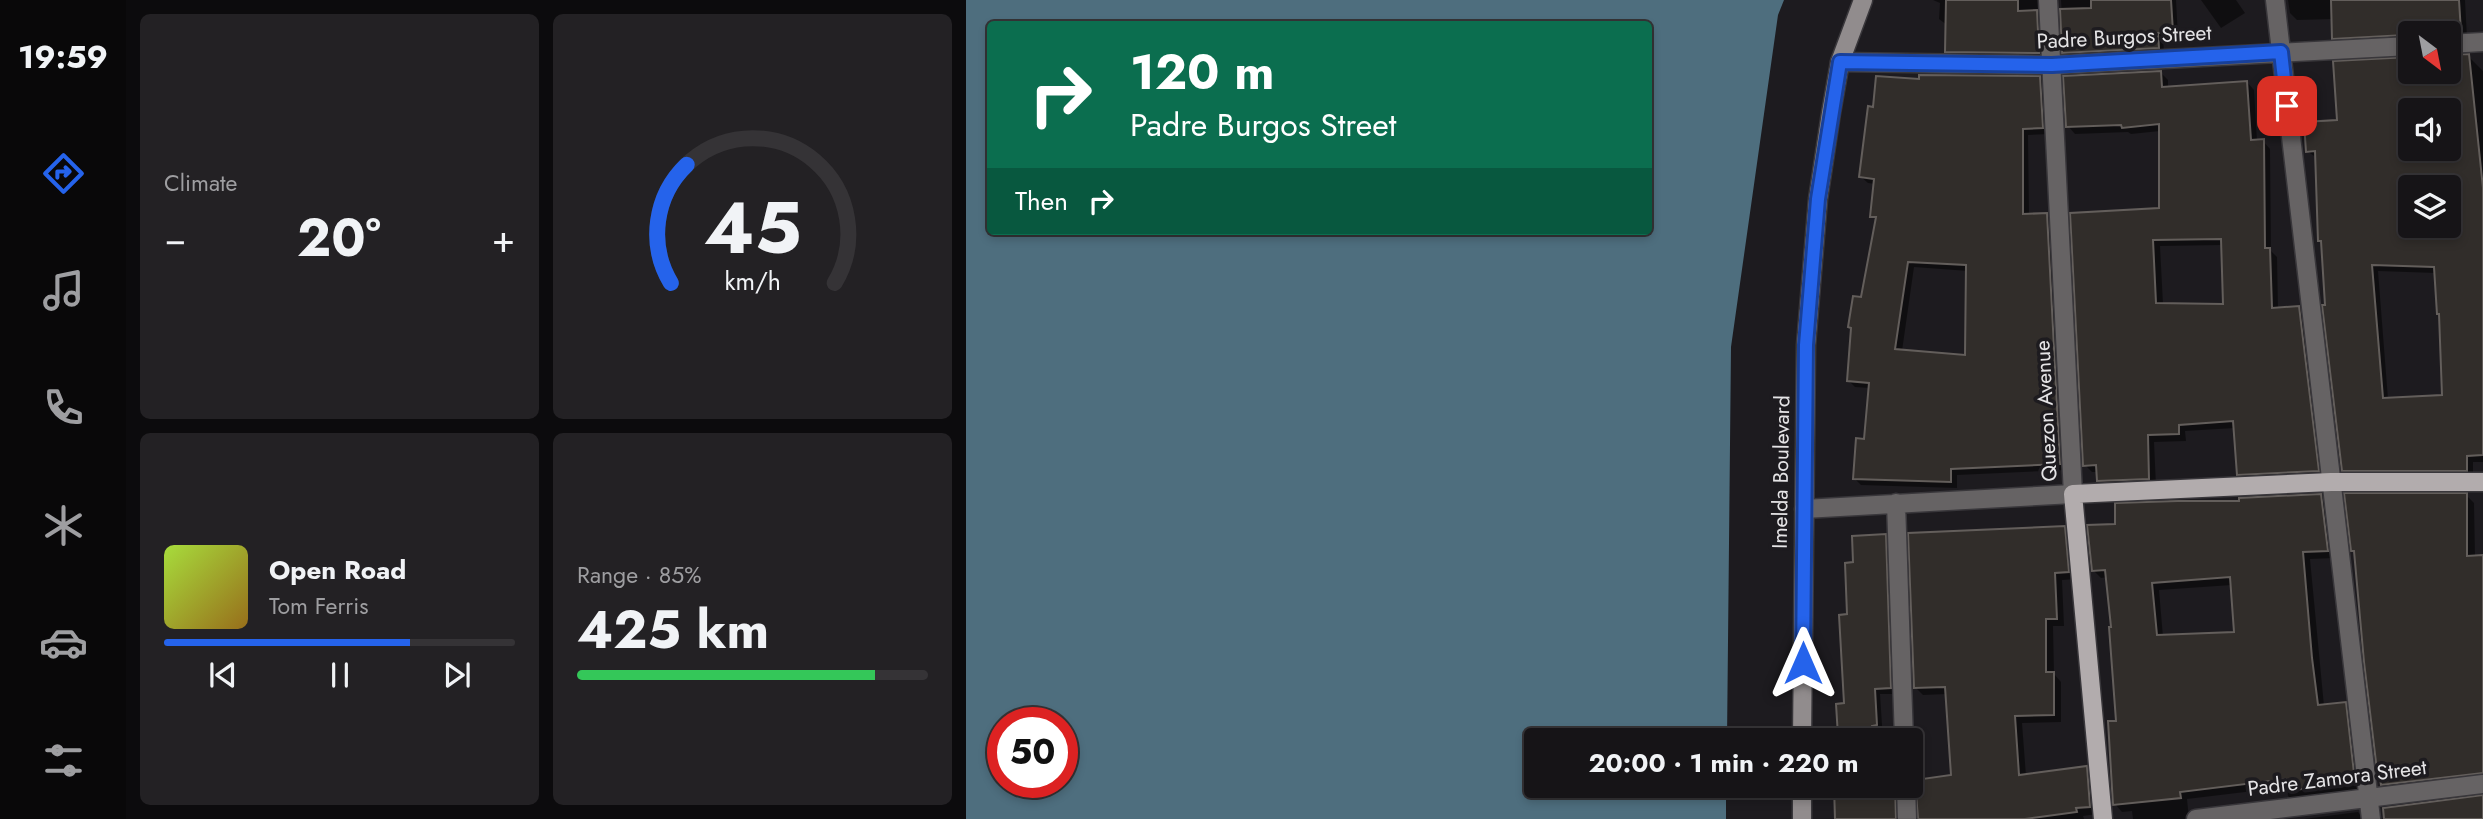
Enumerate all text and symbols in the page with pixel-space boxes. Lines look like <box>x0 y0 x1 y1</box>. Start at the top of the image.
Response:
street label: Padre Burgos Street <box>2036 17 2212 57</box>
north arrow <box>2398 21 2460 84</box>
map controls <box>2398 21 2461 238</box>
text: 19:59 <box>18 34 108 80</box>
text: 120 m <box>1130 37 1274 107</box>
icon: right <box>1015 49 1106 140</box>
pin <box>2257 76 2317 136</box>
icon: arrive <box>2268 87 2306 125</box>
button: sound <box>2398 98 2461 161</box>
text: Padre Burgos Street <box>1130 102 1397 148</box>
icon: directions <box>39 149 88 198</box>
text: Climate <box>164 166 237 200</box>
text: 45 <box>704 175 801 280</box>
button: layers <box>2398 175 2461 238</box>
text: Then <box>1015 182 1068 220</box>
icon: right <box>1082 182 1120 220</box>
text: 20° <box>297 200 381 276</box>
text: − <box>164 211 186 266</box>
text: + <box>492 211 515 266</box>
text: km/h <box>724 262 781 298</box>
icon: music <box>39 266 88 315</box>
street label: Quezon Avenue <box>2027 339 2065 483</box>
icon: phone <box>39 383 88 432</box>
street label: Imelda Boulevard <box>1765 395 1797 549</box>
icon: climate <box>39 501 88 550</box>
text: Open Road <box>269 551 406 589</box>
text: Range · 85% <box>577 558 701 592</box>
text: Tom Ferris <box>269 589 368 623</box>
text: 425 km <box>577 592 769 668</box>
icon: car <box>39 618 88 667</box>
position arrow <box>1766 626 1840 700</box>
icon: previous <box>204 656 242 694</box>
icon: pause <box>321 656 359 694</box>
icon: next <box>438 656 476 694</box>
speed limit sign: 50 <box>987 707 1078 798</box>
icon: filters <box>39 736 88 785</box>
text: 20:00 · 1 min · 220 m <box>1589 744 1858 782</box>
street label: Padre Zamora Street <box>2246 752 2428 804</box>

